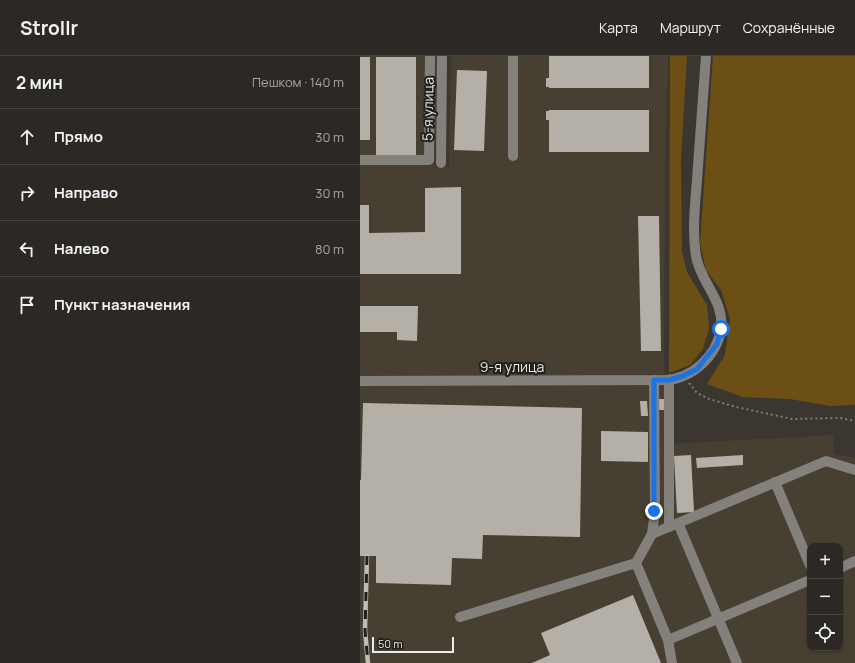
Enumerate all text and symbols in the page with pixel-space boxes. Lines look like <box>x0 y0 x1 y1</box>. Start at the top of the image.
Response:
text: Strollr <box>20 15 78 41</box>
text: Карта <box>599 18 638 37</box>
text: Маршрут <box>660 18 721 37</box>
text: Сохранённые <box>743 18 835 37</box>
text: 2 мин <box>16 71 63 94</box>
text: Пешком · 140 m <box>252 73 344 91</box>
street label: 5-я улица <box>417 77 438 141</box>
icon: ahead <box>16 126 38 148</box>
text: Прямо <box>54 126 103 147</box>
text: 30 m <box>315 128 344 146</box>
icon: right <box>16 182 38 204</box>
text: Направо <box>54 182 118 203</box>
text: 30 m <box>315 184 344 202</box>
icon: left <box>16 238 38 260</box>
text: Налево <box>54 238 109 259</box>
text: 80 m <box>315 240 344 258</box>
icon: arrive <box>16 294 38 316</box>
text: Пункт назначения <box>54 294 190 315</box>
route start <box>712 320 730 338</box>
street label: 9-я улица <box>480 357 544 376</box>
route end <box>645 502 663 520</box>
map controls <box>807 543 843 651</box>
button: + <box>807 543 843 579</box>
button: − <box>807 579 843 615</box>
button: locate <box>807 615 843 651</box>
scale bar <box>372 635 454 654</box>
text: 50 m <box>378 636 403 651</box>

